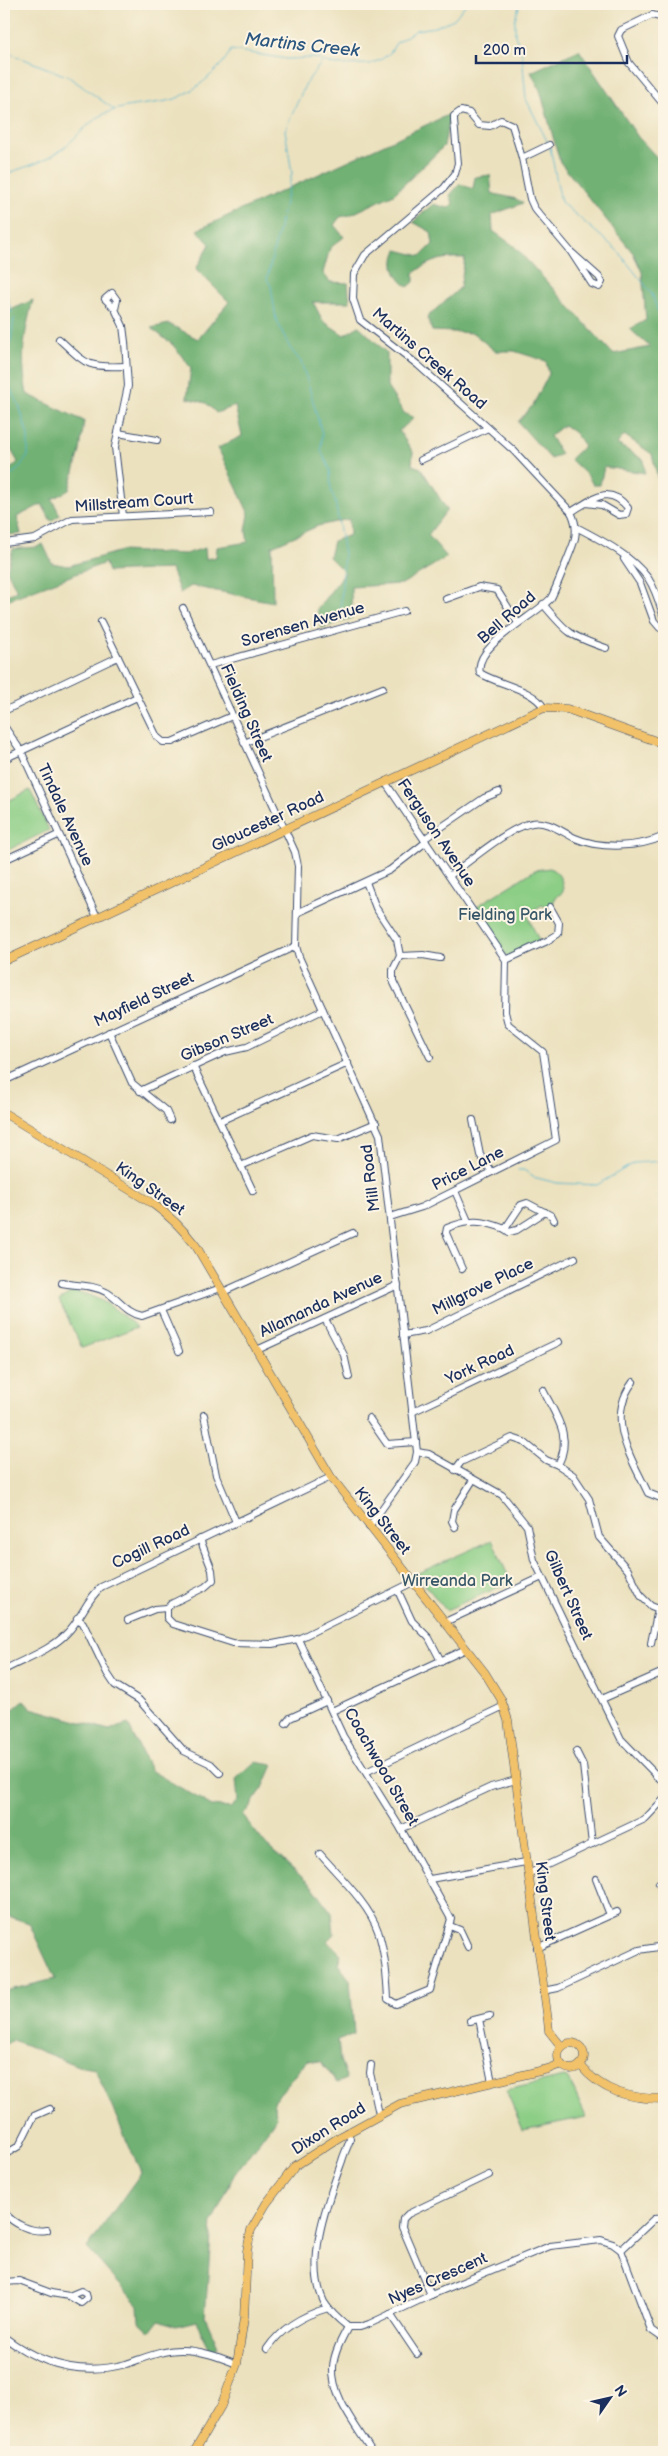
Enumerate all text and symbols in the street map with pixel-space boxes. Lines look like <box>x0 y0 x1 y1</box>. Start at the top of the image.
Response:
water label: Martins Creek <box>244 29 362 62</box>
scale bar <box>476 32 627 64</box>
text: 200 m <box>483 41 526 60</box>
street label: Martins Creek Road <box>368 304 490 414</box>
street label: Millstream Court <box>74 489 194 517</box>
street label: Bell Road <box>474 588 540 648</box>
street label: Sorensen Avenue <box>239 598 367 652</box>
street label: Fielding Street <box>216 661 276 765</box>
street label: Tindale Avenue <box>33 761 97 870</box>
street label: Ferguson Avenue <box>393 775 479 891</box>
street label: Gloucester Road <box>209 788 327 856</box>
park label: Fielding Park <box>458 906 552 925</box>
street label: Mayfield Street <box>91 969 197 1031</box>
street label: Gibson Street <box>178 1010 276 1066</box>
street label: Mill Road <box>357 1143 385 1213</box>
street label: Price Lane <box>429 1143 508 1195</box>
street label: King Street <box>112 1158 188 1220</box>
street label: Millgrove Place <box>429 1254 537 1320</box>
street label: Allamanda Avenue <box>257 1268 386 1342</box>
street label: York Road <box>442 1341 517 1390</box>
street label: King Street <box>350 1484 414 1559</box>
street label: Cogill Road <box>109 1521 193 1573</box>
street label: Gilbert Street <box>540 1547 596 1643</box>
park label: Wirreanda Park <box>401 1572 513 1591</box>
street label: Coachwood Street <box>340 1705 422 1829</box>
street label: King Street <box>531 1860 559 1942</box>
street label: Dixon Road <box>289 2099 369 2159</box>
street label: Nyes Crescent <box>386 2249 490 2309</box>
north arrow <box>586 2374 636 2424</box>
text: N <box>610 2382 630 2400</box>

